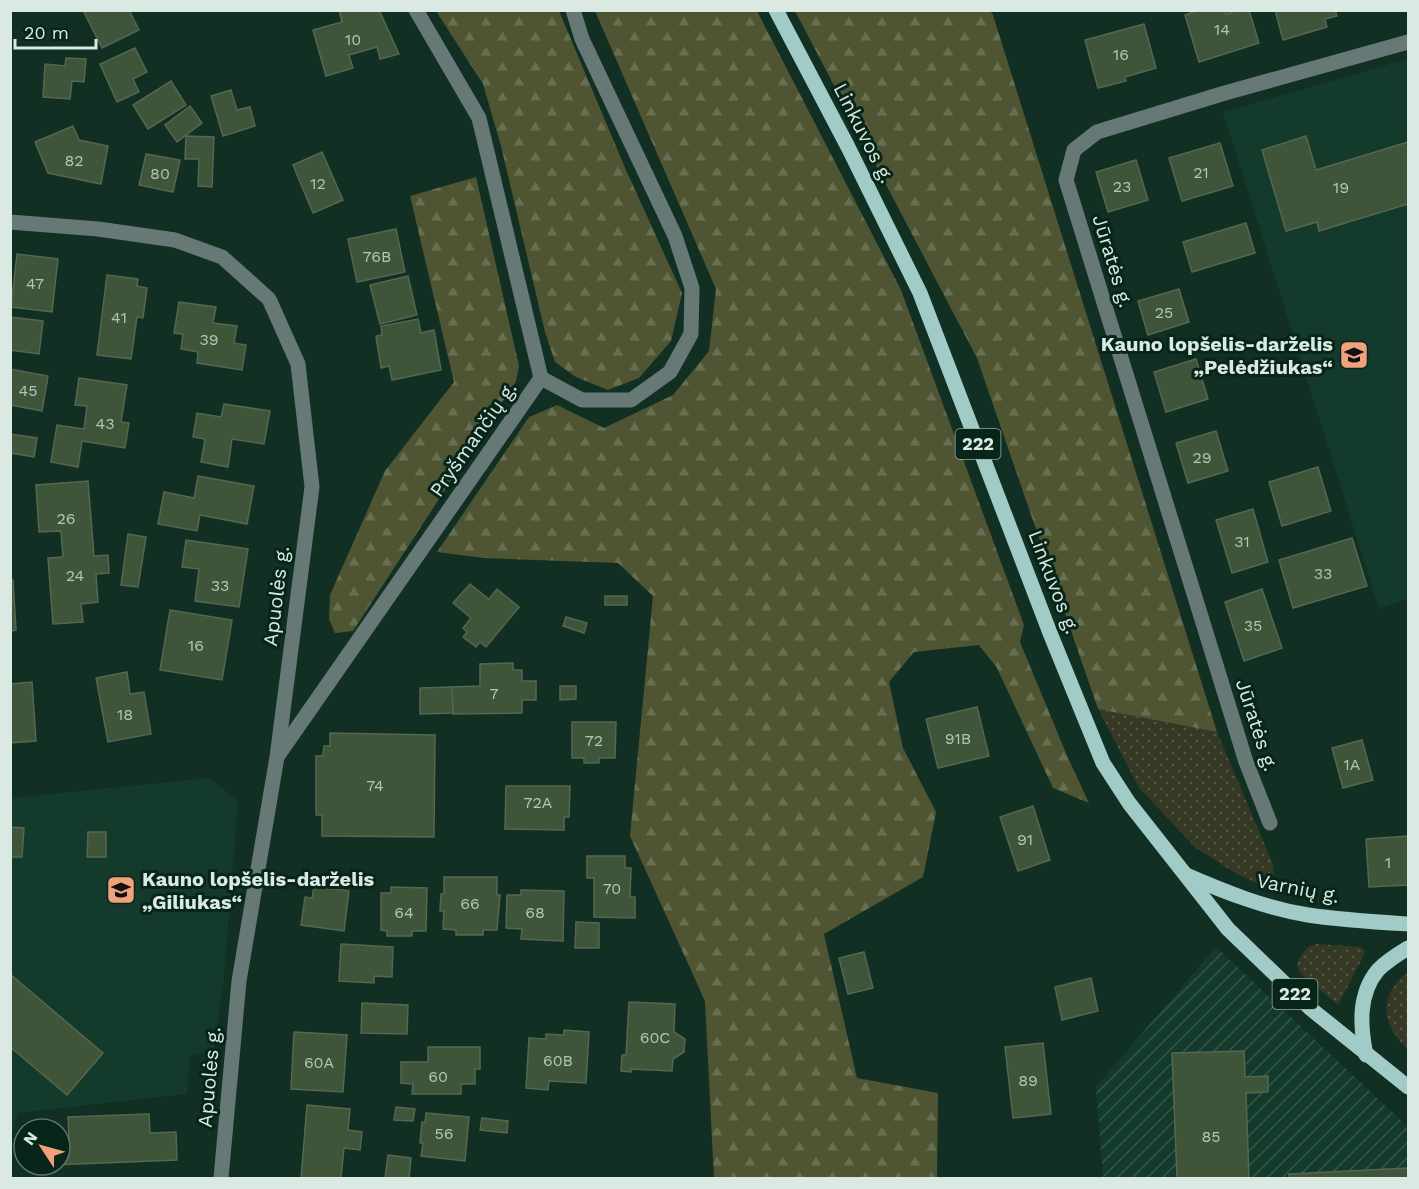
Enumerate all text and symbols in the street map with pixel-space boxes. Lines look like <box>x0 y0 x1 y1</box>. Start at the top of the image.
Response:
scale bar <box>15 12 96 50</box>
house number: 14 <box>1214 20 1230 39</box>
text: 20 m <box>24 22 69 43</box>
house number: 10 <box>345 30 361 49</box>
house number: 16 <box>1113 45 1129 64</box>
street label: Linkuvos g. <box>829 79 899 187</box>
house number: 82 <box>64 151 84 170</box>
house number: 21 <box>1193 163 1209 182</box>
house number: 80 <box>150 164 170 183</box>
house number: 12 <box>310 174 326 193</box>
house number: 23 <box>1113 177 1131 196</box>
house number: 19 <box>1333 178 1349 197</box>
street label: Jūratės g. <box>1088 212 1138 310</box>
house number: 76B <box>363 247 391 266</box>
house number: 47 <box>26 274 44 293</box>
house number: 25 <box>1155 303 1173 322</box>
house number: 41 <box>111 308 127 327</box>
house number: 39 <box>199 330 219 349</box>
place label: Kauno lopšelis-darželis „Pelėdžiukas“ <box>1101 332 1333 379</box>
school or university icon: Kauno lopšelis-darželis „Pelėdžiukas“ <box>1338 339 1370 371</box>
street label: Pryšmančių g. <box>424 377 522 501</box>
house number: 45 <box>18 381 38 400</box>
house number: 43 <box>95 414 115 433</box>
road number: 222 <box>956 429 1000 459</box>
house number: 29 <box>1192 448 1212 467</box>
house number: 26 <box>56 509 76 528</box>
street label: Linkuvos g. <box>1023 527 1085 637</box>
house number: 31 <box>1234 532 1250 551</box>
street label: Apuolės g. <box>258 544 294 648</box>
house number: 33 <box>1314 564 1332 583</box>
house number: 24 <box>66 566 85 585</box>
house number: 33 <box>211 576 229 595</box>
house number: 35 <box>1244 616 1262 635</box>
house number: 16 <box>188 636 204 655</box>
street label: Jūratės g. <box>1231 676 1283 774</box>
house number: 7 <box>490 684 499 703</box>
house number: 18 <box>117 705 133 724</box>
house number: 91B <box>945 729 971 748</box>
house number: 72 <box>585 731 603 750</box>
house number: 1A <box>1344 755 1361 774</box>
house number: 74 <box>366 776 384 795</box>
house number: 72A <box>524 793 553 812</box>
house number: 91 <box>1017 830 1033 849</box>
house number: 1 <box>1385 853 1391 872</box>
place label: Kauno lopšelis-darželis „Giliukas“ <box>142 867 375 914</box>
street label: Varnių g. <box>1254 868 1342 908</box>
school or university icon: Kauno lopšelis-darželis „Giliukas“ <box>105 874 137 906</box>
house number: 70 <box>603 879 621 898</box>
house number: 66 <box>460 894 480 913</box>
house number: 64 <box>394 903 414 922</box>
house number: 68 <box>525 903 545 922</box>
road number: 222 <box>1272 979 1318 1009</box>
street label: Apuolės g. <box>193 1026 225 1128</box>
house number: 60C <box>640 1028 670 1047</box>
house number: 60B <box>543 1051 573 1070</box>
house number: 60A <box>304 1053 335 1072</box>
house number: 60 <box>428 1067 448 1086</box>
house number: 89 <box>1018 1071 1038 1090</box>
north arrow <box>12 1117 72 1177</box>
house number: 56 <box>434 1124 454 1143</box>
house number: 85 <box>1201 1127 1221 1146</box>
text: N <box>19 1128 41 1149</box>

